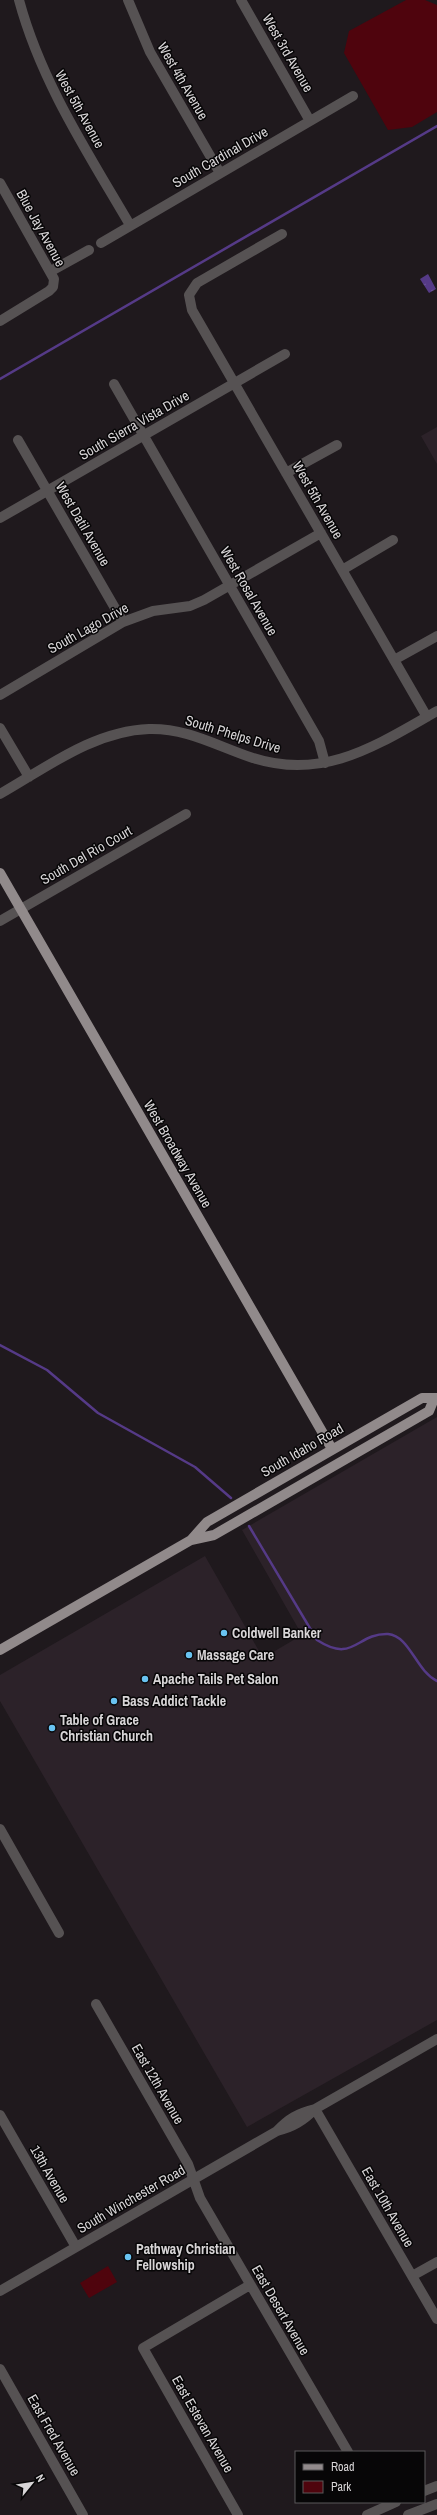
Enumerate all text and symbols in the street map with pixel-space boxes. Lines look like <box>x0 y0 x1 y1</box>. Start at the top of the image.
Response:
street label: West 3rd Avenue <box>258 11 318 95</box>
street label: West 4th Avenue <box>154 39 212 123</box>
street label: West 5th Avenue <box>51 67 109 151</box>
street label: South Cardinal Drive <box>169 122 271 192</box>
street label: Blue Jay Avenue <box>12 186 70 270</box>
street label: South Sierra Vista Drive <box>76 386 192 464</box>
street label: West 5th Avenue <box>289 458 347 542</box>
street label: West Datil Avenue <box>52 479 114 569</box>
street label: West Rosal Avenue <box>216 543 282 639</box>
street label: South Lago Drive <box>45 598 131 658</box>
street label: South Phelps Drive <box>183 711 283 757</box>
street label: South Del Rio Court <box>37 822 135 888</box>
street label: West Broadway Avenue <box>140 1097 216 1211</box>
street label: South Idaho Road <box>257 1419 347 1481</box>
place label: Coldwell Banker <box>232 1624 322 1642</box>
marker: Coldwell Banker <box>219 1628 229 1638</box>
place label: Massage Care <box>197 1646 274 1664</box>
marker: Massage Care <box>184 1650 194 1660</box>
place label: Apache Tails Pet Salon <box>153 1670 279 1688</box>
marker: Apache Tails Pet Salon <box>140 1674 150 1684</box>
place label: Bass Addict Tackle <box>122 1692 226 1710</box>
marker: Bass Addict Tackle <box>109 1696 119 1706</box>
place label: Table of Grace Christian Church <box>60 1711 153 1745</box>
marker: Table of Grace Christian Church <box>47 1723 57 1733</box>
street label: East 12th Avenue <box>128 2041 188 2127</box>
street label: 13th Avenue <box>26 2142 74 2206</box>
street label: South Winchester Road <box>74 2161 188 2237</box>
street label: East 10th Avenue <box>358 2164 418 2250</box>
place label: Pathway Christian Fellowship <box>136 2240 236 2274</box>
marker: Pathway Christian Fellowship <box>123 2252 133 2262</box>
street label: East Desert Avenue <box>248 2262 314 2358</box>
street label: East Estevan Avenue <box>168 2372 238 2476</box>
street label: East Fred Avenue <box>23 2391 85 2479</box>
legend <box>295 2451 425 2503</box>
text: Road <box>331 2459 355 2475</box>
north arrow <box>12 2463 52 2503</box>
text: N <box>33 2472 48 2484</box>
text: Park <box>331 2479 351 2495</box>

